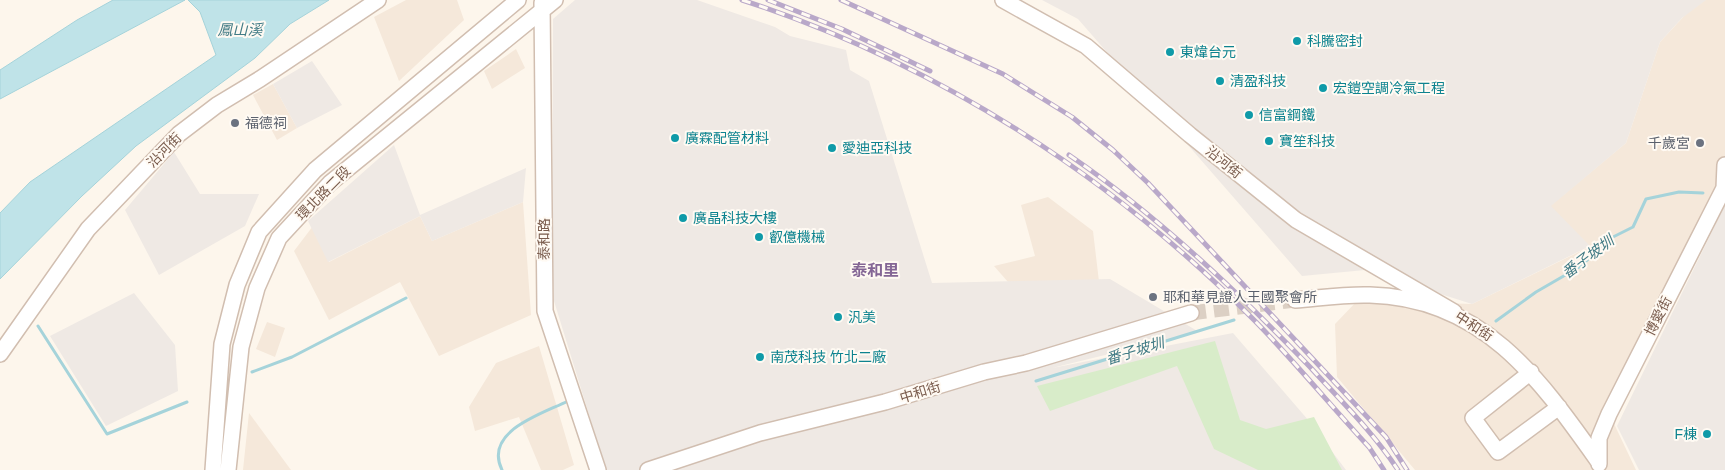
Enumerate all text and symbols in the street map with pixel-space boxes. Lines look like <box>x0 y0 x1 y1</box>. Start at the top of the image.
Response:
water label: 鳳山溪 <box>217 21 264 38</box>
place label: 科騰密封 <box>1307 33 1363 49</box>
marker: 科騰密封 <box>1291 35 1303 47</box>
place label: 東煒台元 <box>1180 44 1236 60</box>
marker: 東煒台元 <box>1164 46 1176 58</box>
place label: 清盈科技 <box>1230 73 1286 89</box>
marker: 清盈科技 <box>1214 75 1226 87</box>
place label: 宏鎧空調冷氣工程 <box>1333 80 1445 96</box>
marker: 宏鎧空調冷氣工程 <box>1317 82 1329 94</box>
place label: 信富鋼鐵 <box>1259 107 1315 123</box>
marker: 信富鋼鐵 <box>1243 109 1255 121</box>
place label: 福德祠 <box>245 115 287 131</box>
marker: 福德祠 <box>229 117 241 129</box>
street label: 沿河街 <box>143 129 185 171</box>
place label: 廣霖配管材料 <box>685 130 769 146</box>
marker: 廣霖配管材料 <box>669 132 681 144</box>
place label: 寶笙科技 <box>1279 133 1335 149</box>
marker: 寶笙科技 <box>1263 135 1275 147</box>
place label: 千歲宮 <box>1648 135 1690 151</box>
marker: 千歲宮 <box>1694 137 1706 149</box>
place label: 愛迪亞科技 <box>842 140 912 156</box>
marker: 愛迪亞科技 <box>826 142 838 154</box>
street label: 沿河街 <box>1203 143 1245 181</box>
street label: 環北路二段 <box>293 163 353 223</box>
place label: 廣晶科技大樓 <box>693 210 777 226</box>
marker: 廣晶科技大樓 <box>677 212 689 224</box>
street label: 泰和路 <box>536 218 552 260</box>
place label: 叡億機械 <box>769 229 825 245</box>
marker: 叡億機械 <box>753 231 765 243</box>
water label: 番子坡圳 <box>1559 231 1618 281</box>
district label: 泰和里 <box>851 261 899 279</box>
place label: 耶和華見證人王國聚會所 <box>1163 289 1317 305</box>
marker: 耶和華見證人王國聚會所 <box>1147 291 1159 303</box>
street label: 博愛街 <box>1641 294 1675 338</box>
street label: 中和街 <box>1452 308 1496 344</box>
place label: 汎美 <box>848 309 876 325</box>
marker: 汎美 <box>832 311 844 323</box>
water label: 番子坡圳 <box>1104 333 1168 367</box>
place label: 南茂科技 竹北二廠 <box>770 349 886 365</box>
marker: 南茂科技 竹北二廠 <box>754 351 766 363</box>
street label: 中和街 <box>898 378 942 406</box>
place label: F棟 <box>1674 426 1697 442</box>
marker: F棟 <box>1701 428 1713 440</box>

